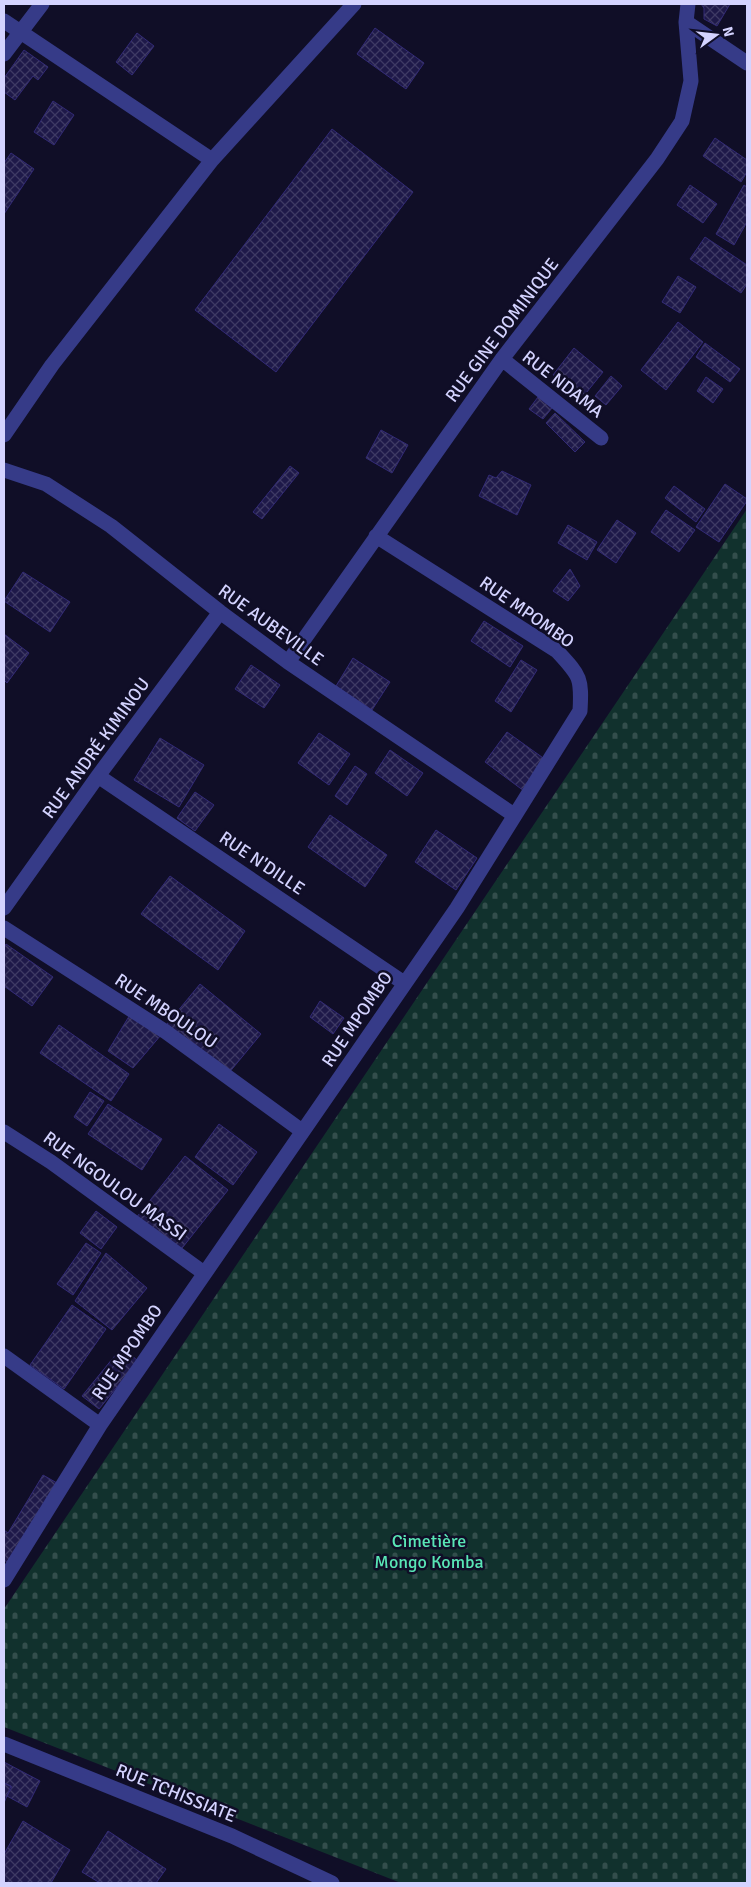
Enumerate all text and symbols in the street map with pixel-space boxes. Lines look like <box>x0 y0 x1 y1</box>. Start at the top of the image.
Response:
north arrow <box>691 10 741 60</box>
text: N <box>719 25 738 39</box>
street label: RUE GINE DOMINIQUE <box>441 254 563 406</box>
street label: RUE NDAMA <box>518 345 608 423</box>
street label: RUE MPOMBO <box>475 571 579 653</box>
street label: RUE AUBEVILLE <box>214 579 328 671</box>
street label: RUE ANDRÉ KIMINOU <box>38 673 154 823</box>
street label: RUE N'DILLE <box>215 826 309 900</box>
street label: RUE MPOMBO <box>317 967 397 1071</box>
street label: RUE MBOULOU <box>111 969 221 1053</box>
street label: RUE NGOULOU MASSI <box>39 1127 191 1245</box>
street label: RUE MPOMBO <box>87 1300 167 1404</box>
park label: Cimetière Mongo Komba <box>374 1530 484 1573</box>
street label: RUE TCHISSIATE <box>113 1759 239 1827</box>

